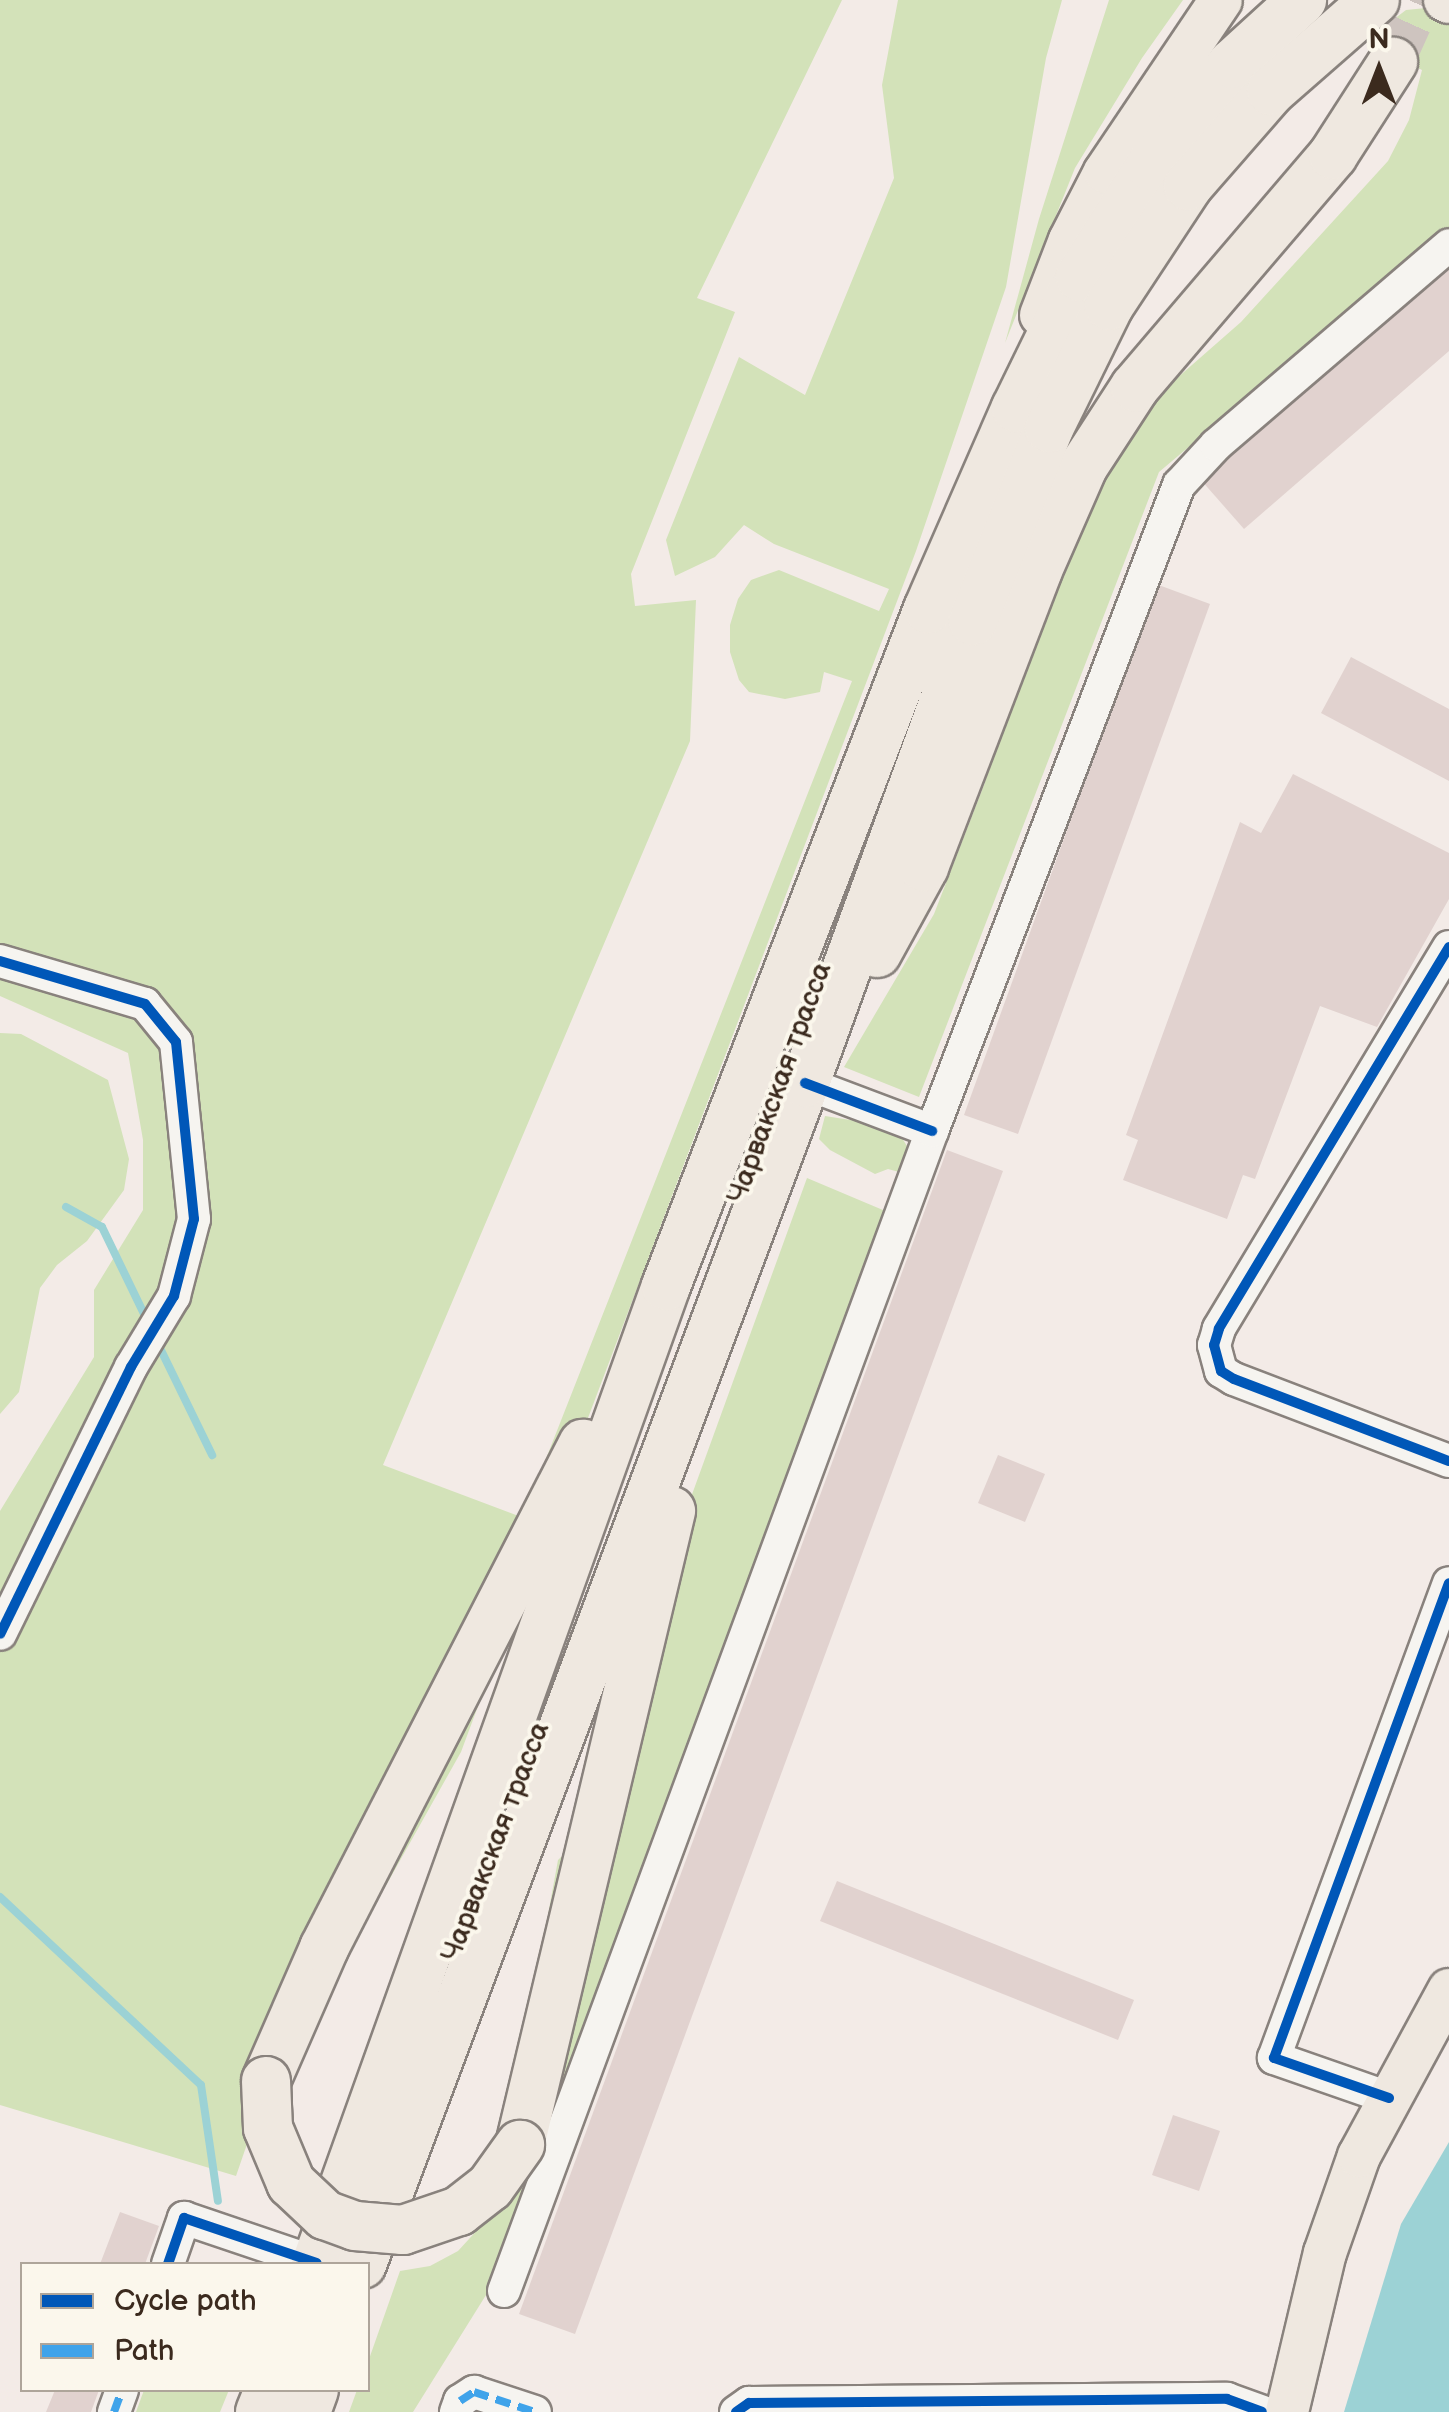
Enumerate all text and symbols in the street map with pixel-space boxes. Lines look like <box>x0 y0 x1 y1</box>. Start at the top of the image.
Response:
north arrow <box>1329 20 1429 120</box>
text: N <box>1368 23 1390 56</box>
street label: Чарвакская трасса <box>721 958 839 1208</box>
street label: Чарвакская трасса <box>435 1718 557 1966</box>
legend <box>20 2262 370 2392</box>
text: Cycle path <box>114 2283 257 2319</box>
text: Path <box>114 2333 174 2369</box>

